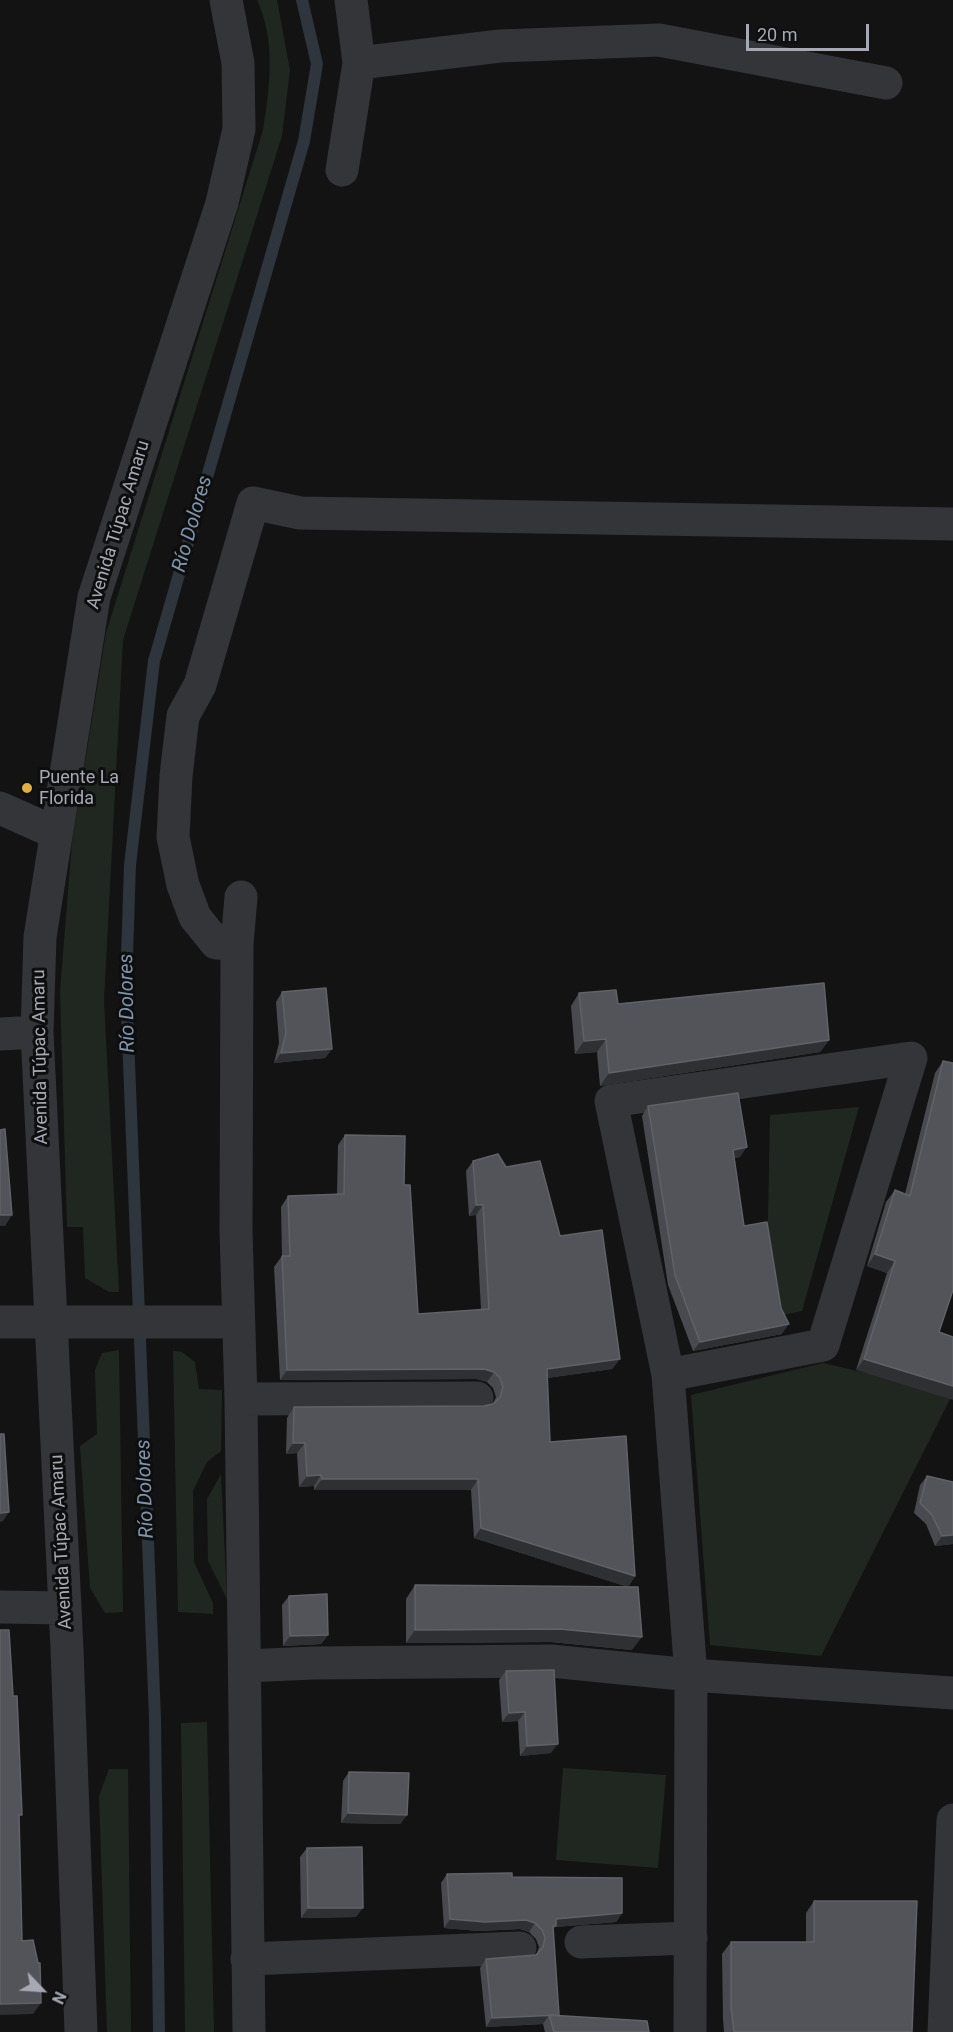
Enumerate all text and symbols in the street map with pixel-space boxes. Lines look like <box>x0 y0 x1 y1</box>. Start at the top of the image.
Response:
scale bar <box>749 12 872 50</box>
text: 20 m <box>757 24 797 45</box>
street label: Avenida Túpac Amaru <box>83 438 155 612</box>
water label: Río Dolores <box>168 473 218 575</box>
place label: Puente La Florida <box>39 767 119 810</box>
marker: Puente La Florida <box>20 781 34 795</box>
water label: Río Dolores <box>115 953 141 1053</box>
street label: Avenida Túpac Amaru <box>29 969 53 1145</box>
water label: Río Dolores <box>132 1439 160 1539</box>
street label: Avenida Túpac Amaru <box>47 1454 77 1630</box>
north arrow <box>12 1960 72 2020</box>
text: N <box>48 1989 70 2007</box>

